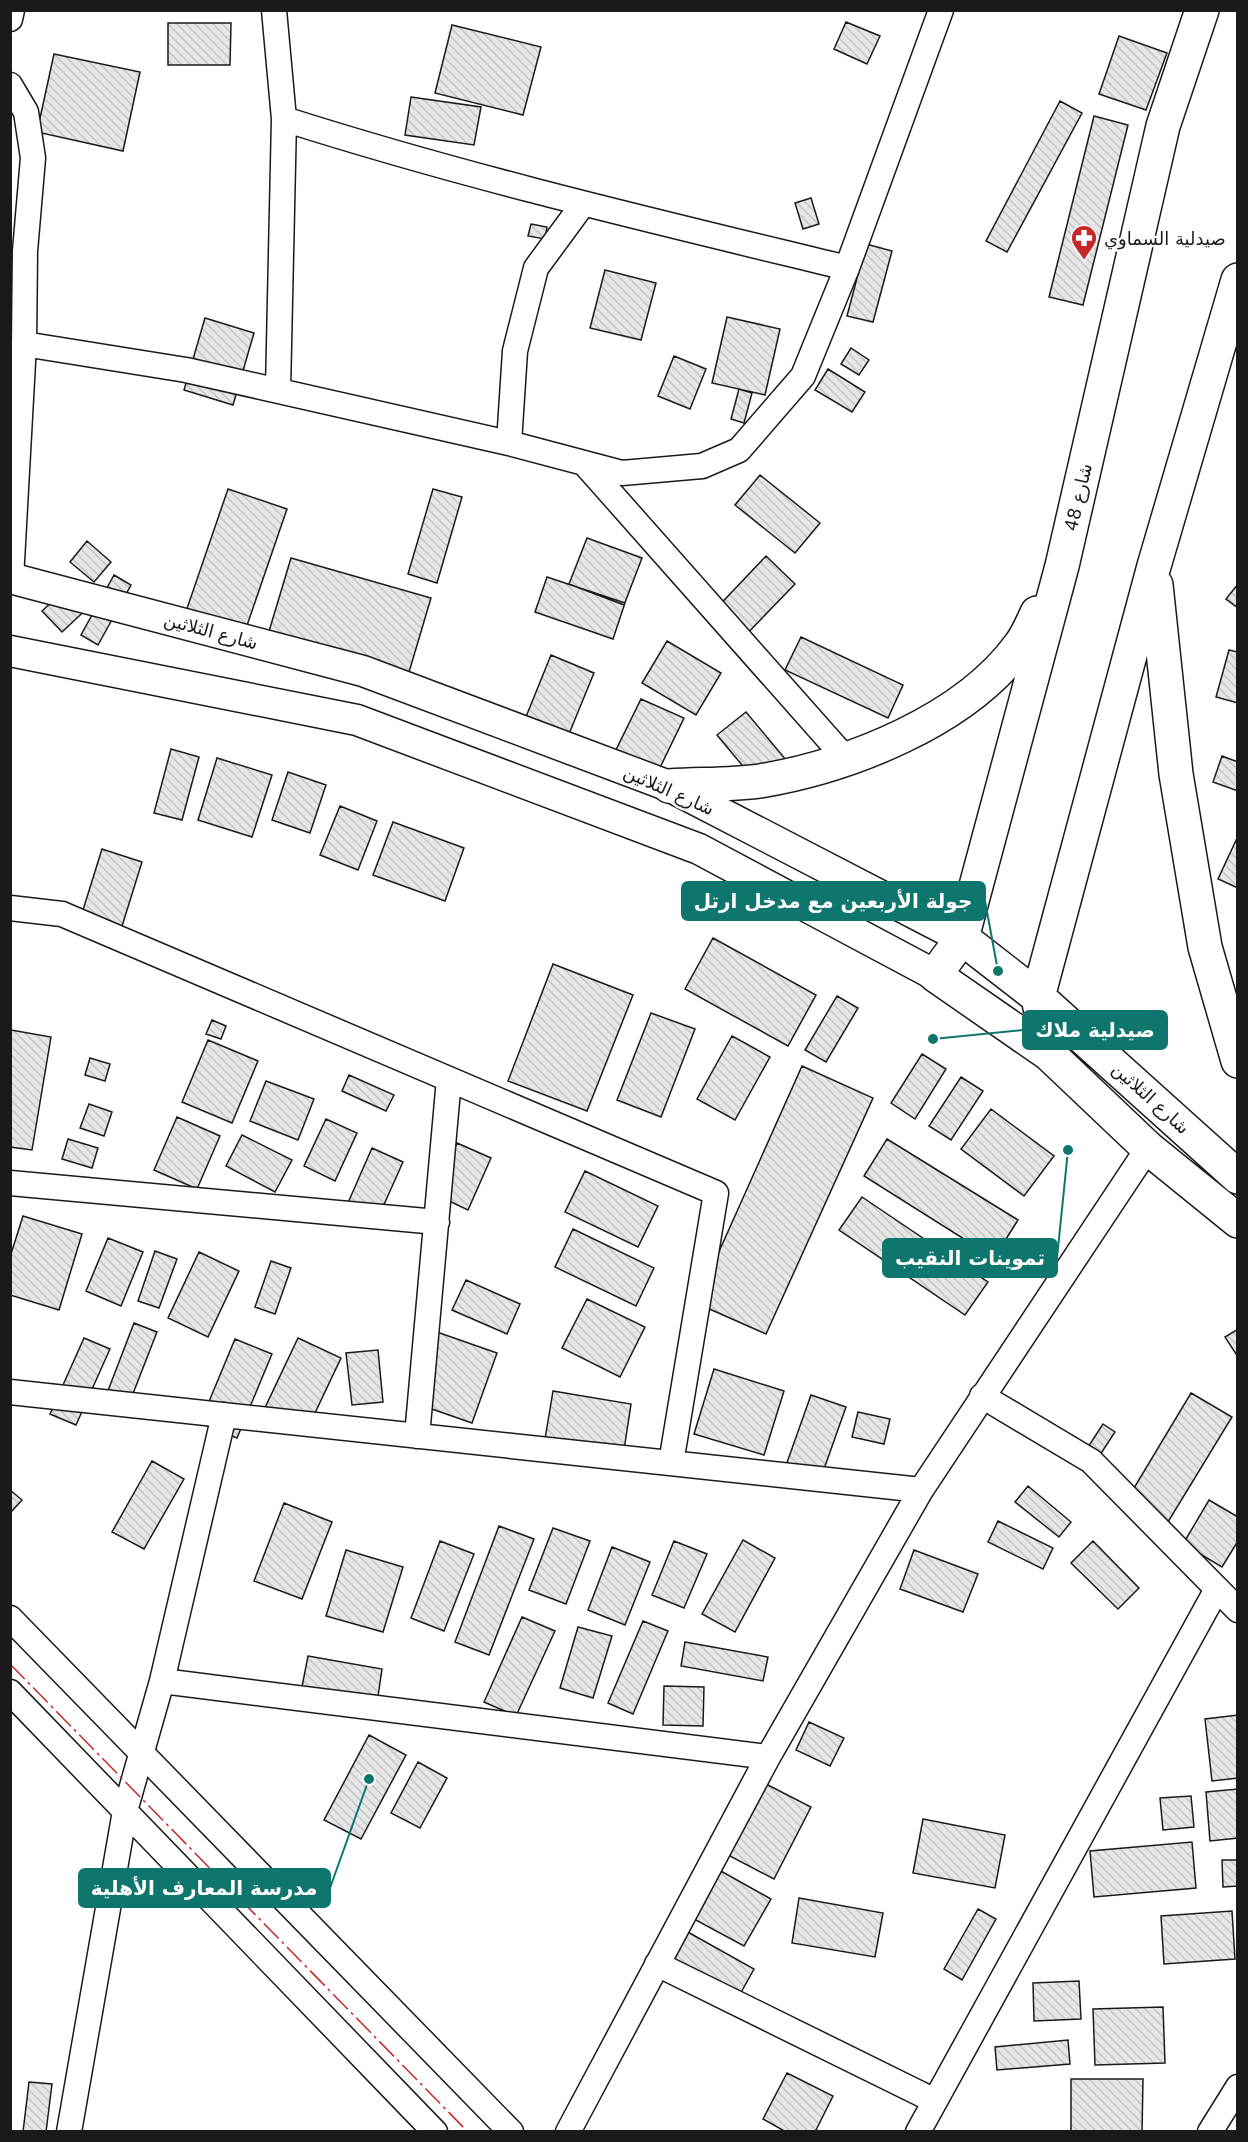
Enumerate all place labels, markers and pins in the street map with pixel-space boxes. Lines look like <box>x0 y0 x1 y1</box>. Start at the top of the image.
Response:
pharmacy icon: صيدلية السماوي <box>1069 223 1099 261</box>
place label: صيدلية السماوي <box>1104 228 1226 250</box>
callout: جولة الأربعين مع مدخل ارتل <box>682 882 985 920</box>
callout: صيدلية ملاك <box>1023 1011 1167 1049</box>
callout: تموينات النقيب <box>883 1239 1057 1277</box>
callout: مدرسة المعارف الأهلية <box>79 1869 330 1907</box>

